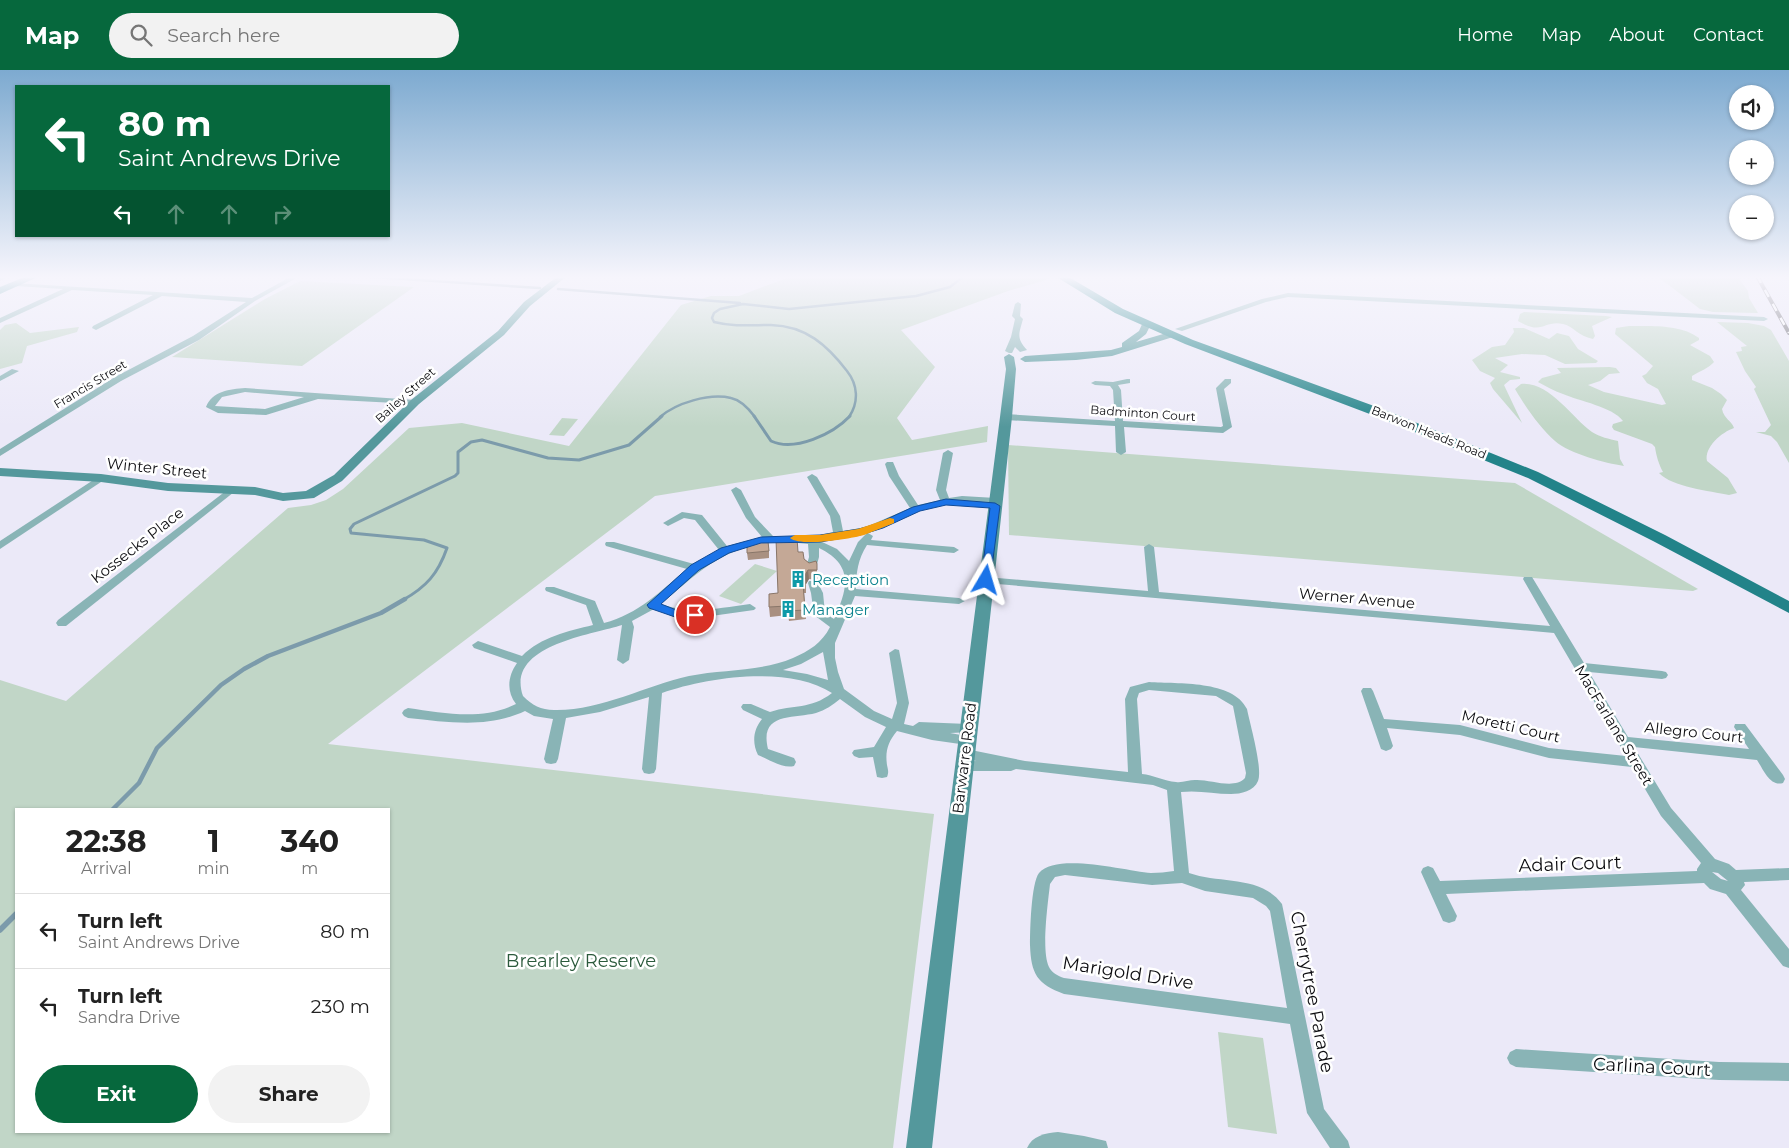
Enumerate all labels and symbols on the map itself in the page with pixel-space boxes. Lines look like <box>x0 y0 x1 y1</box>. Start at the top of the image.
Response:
street label: Francis Street <box>51 356 129 412</box>
street label: Bailey Street <box>372 364 438 426</box>
street label: Badminton Court <box>1090 402 1196 424</box>
street label: Barwon Heads Road <box>1369 402 1489 462</box>
street label: Winter Street <box>106 453 208 483</box>
street label: Kossecks Place <box>87 503 187 587</box>
position arrow <box>959 553 1011 605</box>
building icon: Reception <box>788 569 808 589</box>
place label: Reception <box>812 570 889 589</box>
street label: Werner Avenue <box>1298 583 1416 613</box>
pin <box>674 594 716 636</box>
building icon: Manager <box>778 599 798 619</box>
place label: Manager <box>802 600 870 619</box>
street label: MacFarlane Street <box>1571 661 1657 789</box>
street label: Barwarre Road <box>948 701 980 815</box>
street label: Moretti Court <box>1460 705 1562 747</box>
street label: Allegro Court <box>1644 717 1744 747</box>
street label: Adair Court <box>1518 851 1622 877</box>
street label: Cherrytree Parade <box>1286 909 1338 1075</box>
park label: Brearley Reserve <box>506 950 656 972</box>
street label: Marigold Drive <box>1061 952 1195 994</box>
street label: Carlina Court <box>1592 1053 1712 1081</box>

